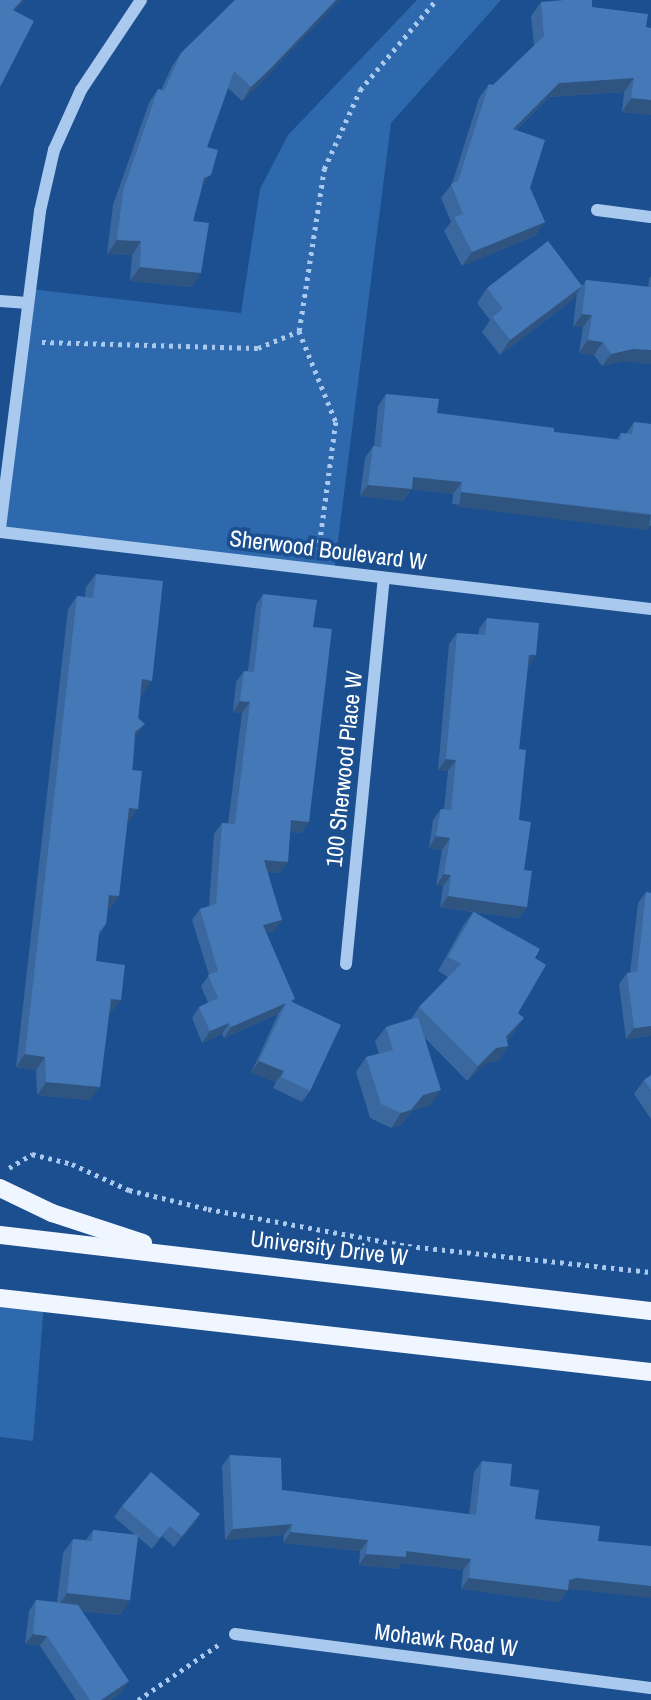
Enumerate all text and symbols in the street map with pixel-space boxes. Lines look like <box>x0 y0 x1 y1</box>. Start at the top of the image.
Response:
street label: Sherwood Boulevard W <box>228 524 428 576</box>
street label: 100 Sherwood Place W <box>320 670 368 868</box>
street label: University Drive W <box>249 1225 409 1271</box>
street label: Mohawk Road W <box>373 1618 519 1662</box>

